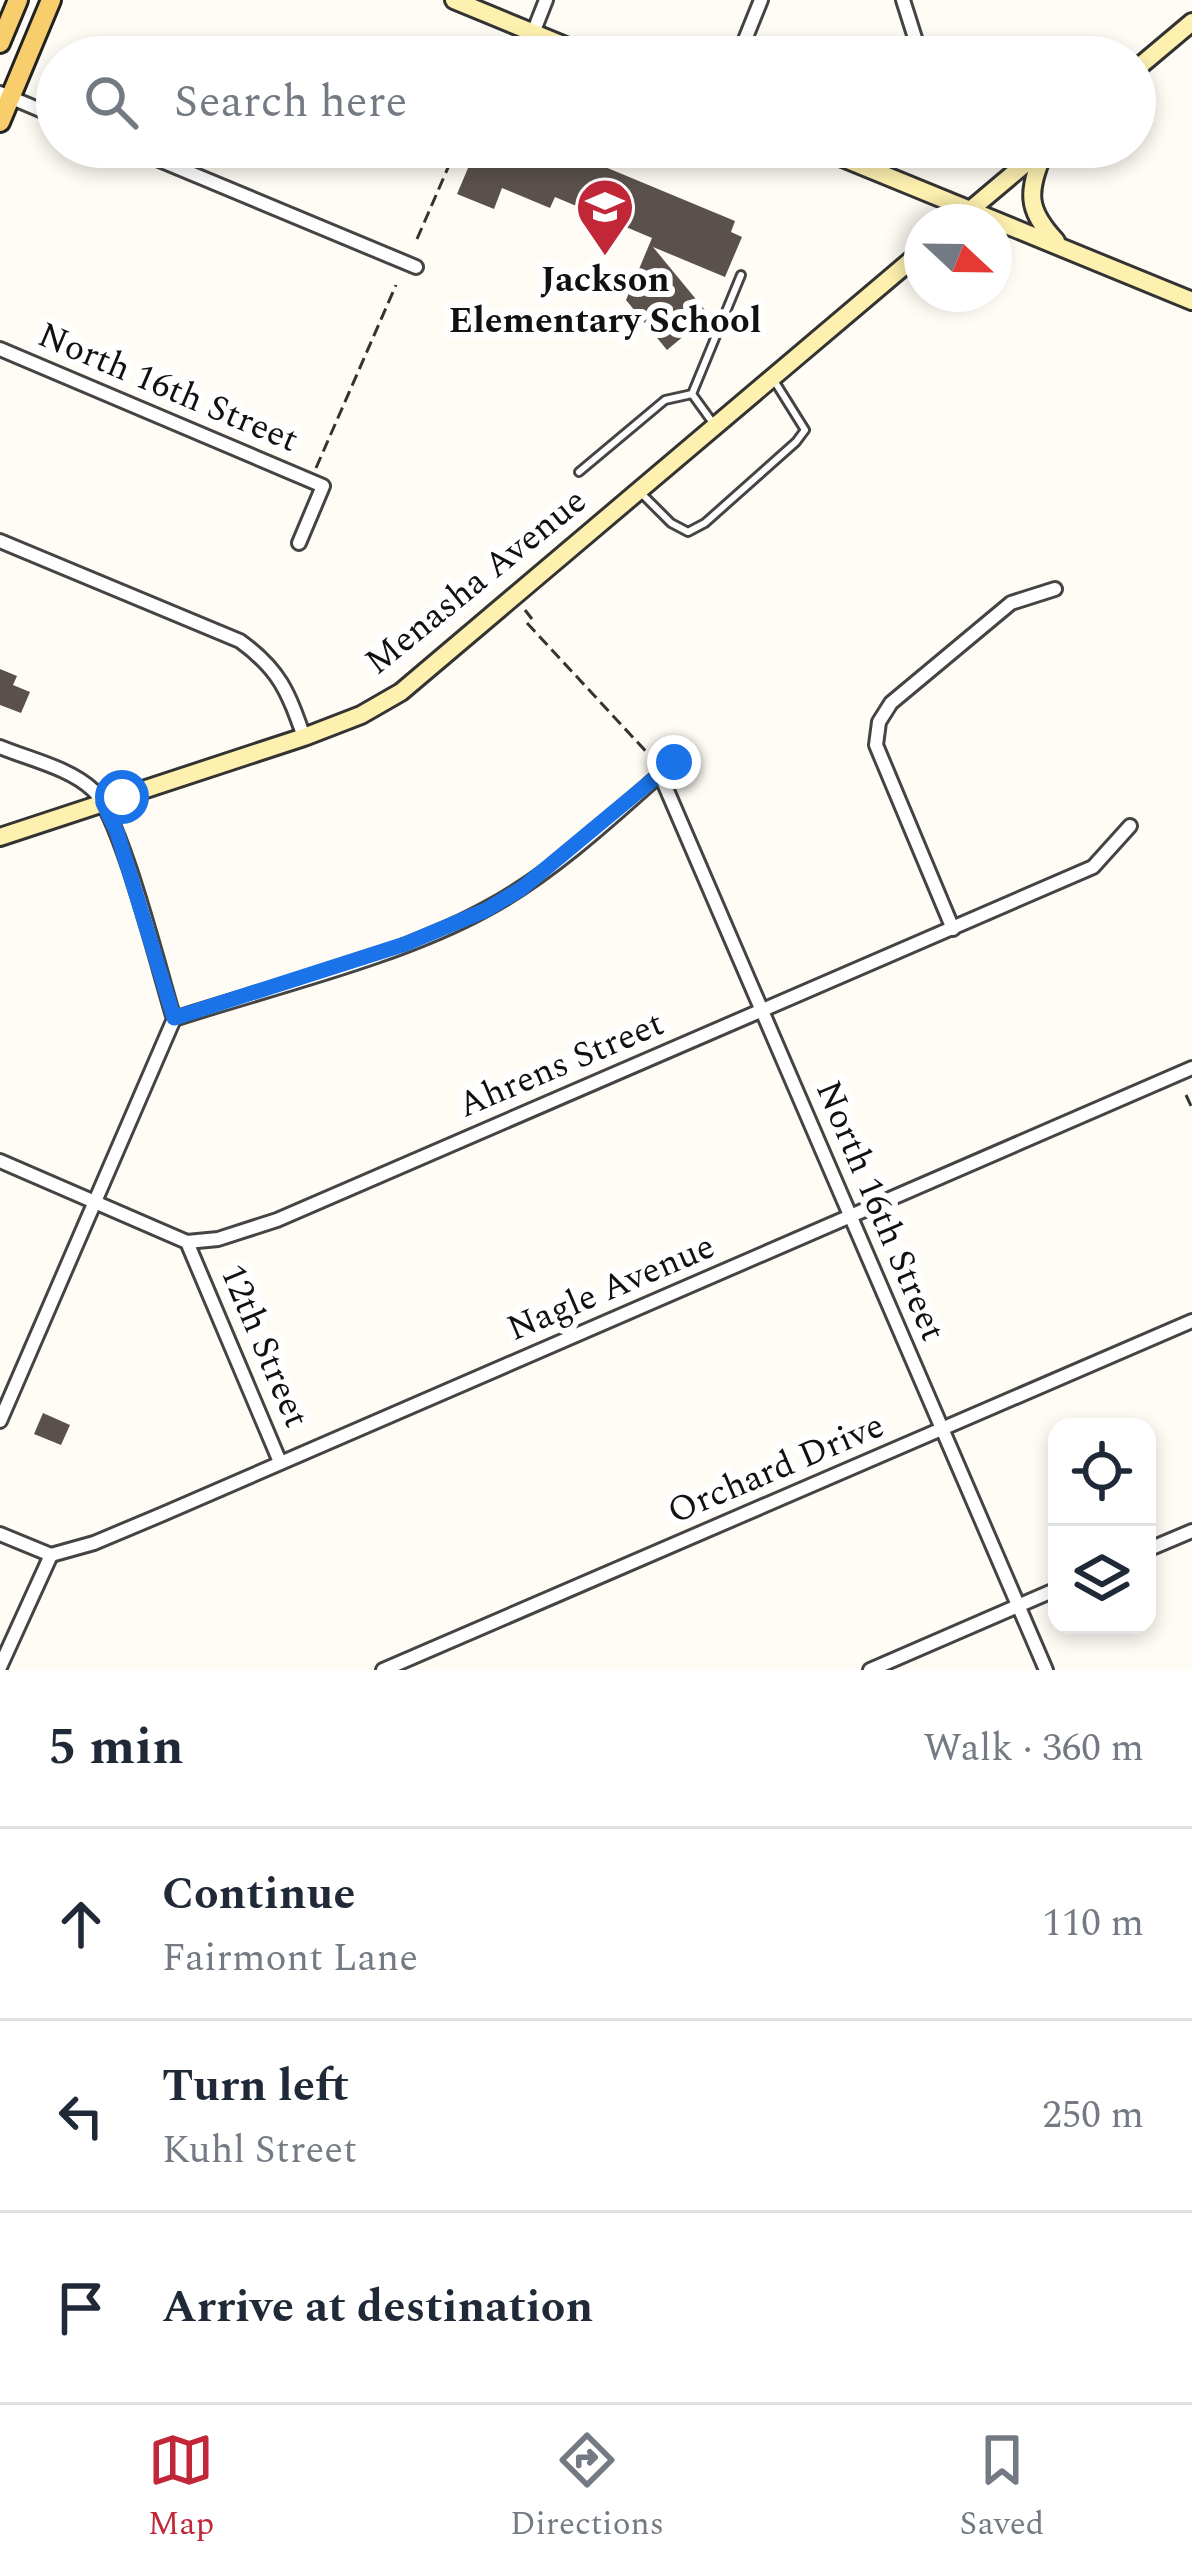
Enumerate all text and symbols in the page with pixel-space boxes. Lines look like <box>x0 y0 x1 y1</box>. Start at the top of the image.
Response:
search box <box>36 36 1156 168</box>
text: Search here <box>174 68 407 137</box>
icon: search <box>78 69 144 135</box>
school or university icon: Jackson Elementary School <box>574 176 636 258</box>
north arrow <box>904 204 1012 312</box>
place label: Jackson Elementary School <box>448 253 762 349</box>
street label: North 16th Street <box>29 308 307 468</box>
street label: Menasha Avenue <box>353 475 599 689</box>
route end <box>647 735 701 789</box>
route start <box>95 770 149 824</box>
street label: Ahrens Street <box>449 997 673 1133</box>
street label: North 16th Street <box>800 1072 960 1350</box>
street label: Nagle Avenue <box>499 1220 723 1356</box>
street label: 12th Street <box>205 1256 323 1436</box>
street label: Orchard Drive <box>659 1399 893 1539</box>
map controls <box>1048 1418 1156 1634</box>
button: locate <box>1048 1418 1156 1526</box>
button: layers <box>1048 1526 1156 1634</box>
text: 5 min <box>48 1709 184 1787</box>
text: Walk · 360 m <box>923 1719 1144 1778</box>
text: Continue <box>162 1860 355 1929</box>
icon: ahead <box>48 1891 114 1957</box>
text: 110 m <box>1042 1894 1144 1953</box>
text: Fairmont Lane <box>162 1929 418 1988</box>
text: Turn left <box>162 2052 349 2121</box>
icon: left <box>48 2083 114 2149</box>
text: 250 m <box>1042 2086 1144 2145</box>
text: Kuhl Street <box>162 2121 357 2180</box>
text: Arrive at destination <box>162 2273 593 2342</box>
icon: arrive <box>48 2275 114 2341</box>
tab: Map <box>148 2427 214 2549</box>
tab: Directions <box>510 2427 664 2549</box>
tab: Saved <box>960 2427 1044 2549</box>

